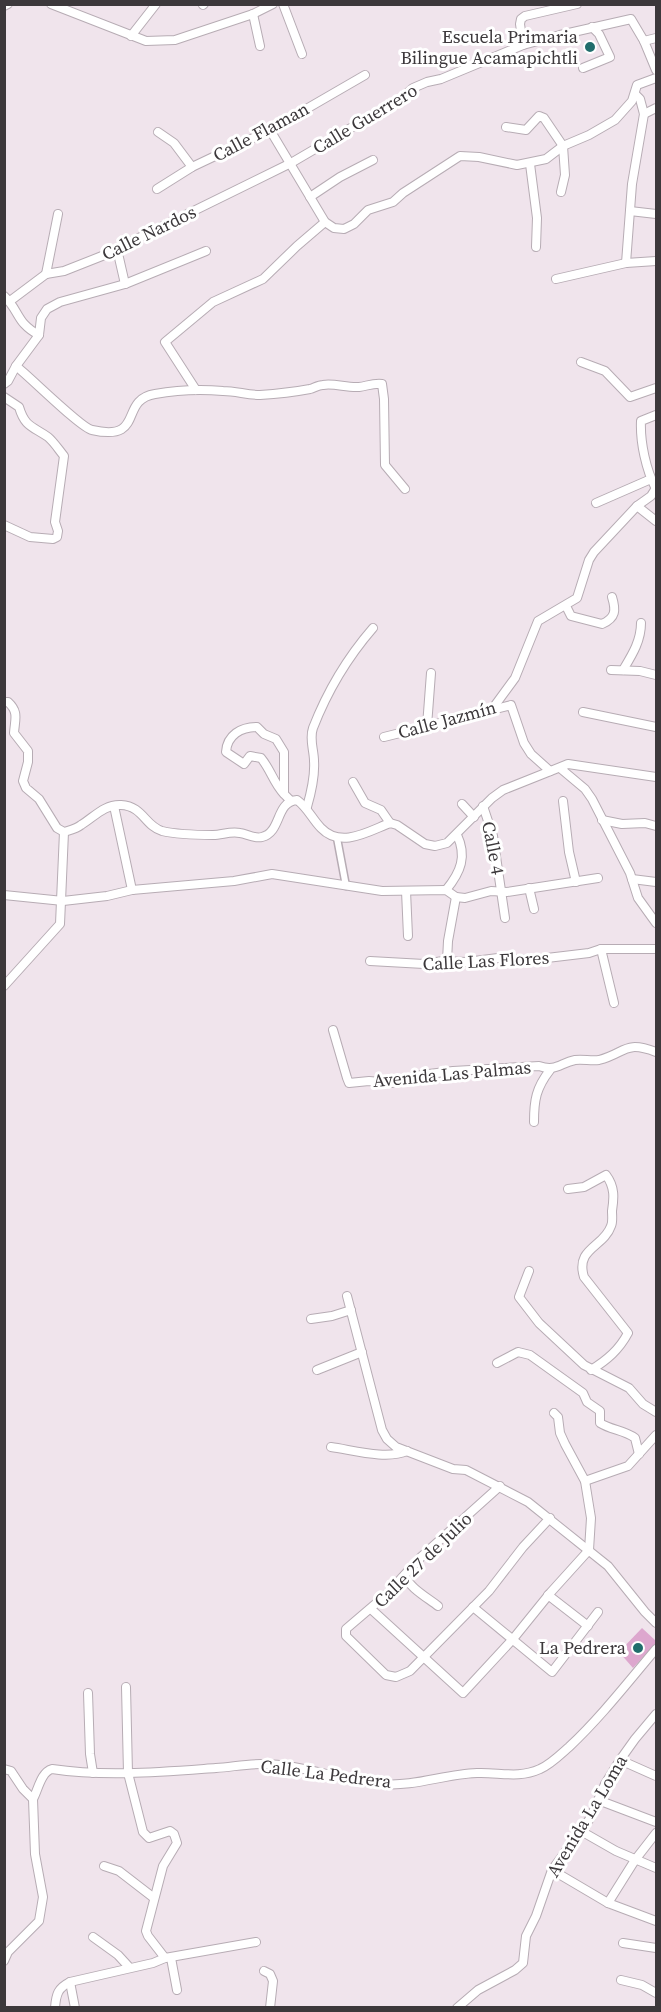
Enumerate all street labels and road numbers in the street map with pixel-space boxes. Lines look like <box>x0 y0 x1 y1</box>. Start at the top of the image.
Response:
street label: Calle Guerrero <box>308 77 422 160</box>
street label: Calle Flaman <box>208 96 313 167</box>
street label: Calle Nardos <box>97 199 200 266</box>
street label: Calle Jazmín <box>395 694 499 745</box>
street label: Calle 4 <box>476 819 511 877</box>
street label: Calle Las Flores <box>422 945 550 976</box>
street label: Avenida Las Palmas <box>372 1054 532 1093</box>
street label: Calle 27 de Julio <box>368 1506 477 1613</box>
street label: Avenida La Loma <box>540 1749 633 1882</box>
street label: Calle La Pedrera <box>259 1753 394 1794</box>

